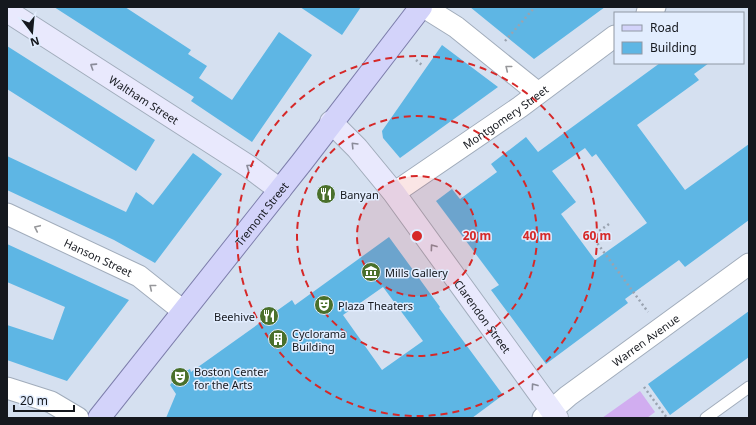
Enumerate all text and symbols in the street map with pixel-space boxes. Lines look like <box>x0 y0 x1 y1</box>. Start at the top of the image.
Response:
north arrow <box>12 12 52 52</box>
legend <box>614 12 744 64</box>
text: Road <box>650 19 679 36</box>
text: N <box>29 34 41 51</box>
text: Building <box>650 39 697 56</box>
one-way arrow <box>90 63 97 70</box>
one-way arrow <box>505 66 512 73</box>
street label: Waltham Street <box>106 71 182 127</box>
street label: Montgomery Street <box>459 81 551 152</box>
one-way arrow <box>351 142 358 150</box>
one-way arrow <box>246 165 253 172</box>
street label: Tremont Street <box>231 178 291 249</box>
restaurant icon: Banyan <box>315 183 337 205</box>
place label: Banyan <box>340 187 379 202</box>
one-way arrow <box>33 225 41 233</box>
text: 20 m <box>463 227 491 244</box>
text: 40 m <box>523 227 551 244</box>
text: 60 m <box>583 227 611 244</box>
centre of rings <box>410 229 424 243</box>
street label: Hanson Street <box>62 235 135 279</box>
one-way arrow <box>431 245 438 252</box>
museum icon: Mills Gallery <box>360 261 382 283</box>
place label: Mills Gallery <box>385 265 448 280</box>
street label: Clarendon Street <box>451 276 515 356</box>
one-way arrow <box>150 285 157 292</box>
theatre icon: Plaza Theaters <box>313 294 335 316</box>
place label: Plaza Theaters <box>338 298 413 313</box>
restaurant icon: Beehive <box>258 305 280 327</box>
place label: Beehive <box>214 309 255 324</box>
street label: Warren Avenue <box>609 310 682 369</box>
place label: Cyclorama Building <box>292 326 346 354</box>
building icon: Cyclorama Building <box>267 328 289 350</box>
place label: Boston Center for the Arts <box>194 364 268 392</box>
theatre icon: Boston Center for the Arts <box>169 366 191 388</box>
one-way arrow <box>532 384 539 391</box>
scale bar <box>14 387 74 413</box>
text: 20 m <box>20 392 48 409</box>

